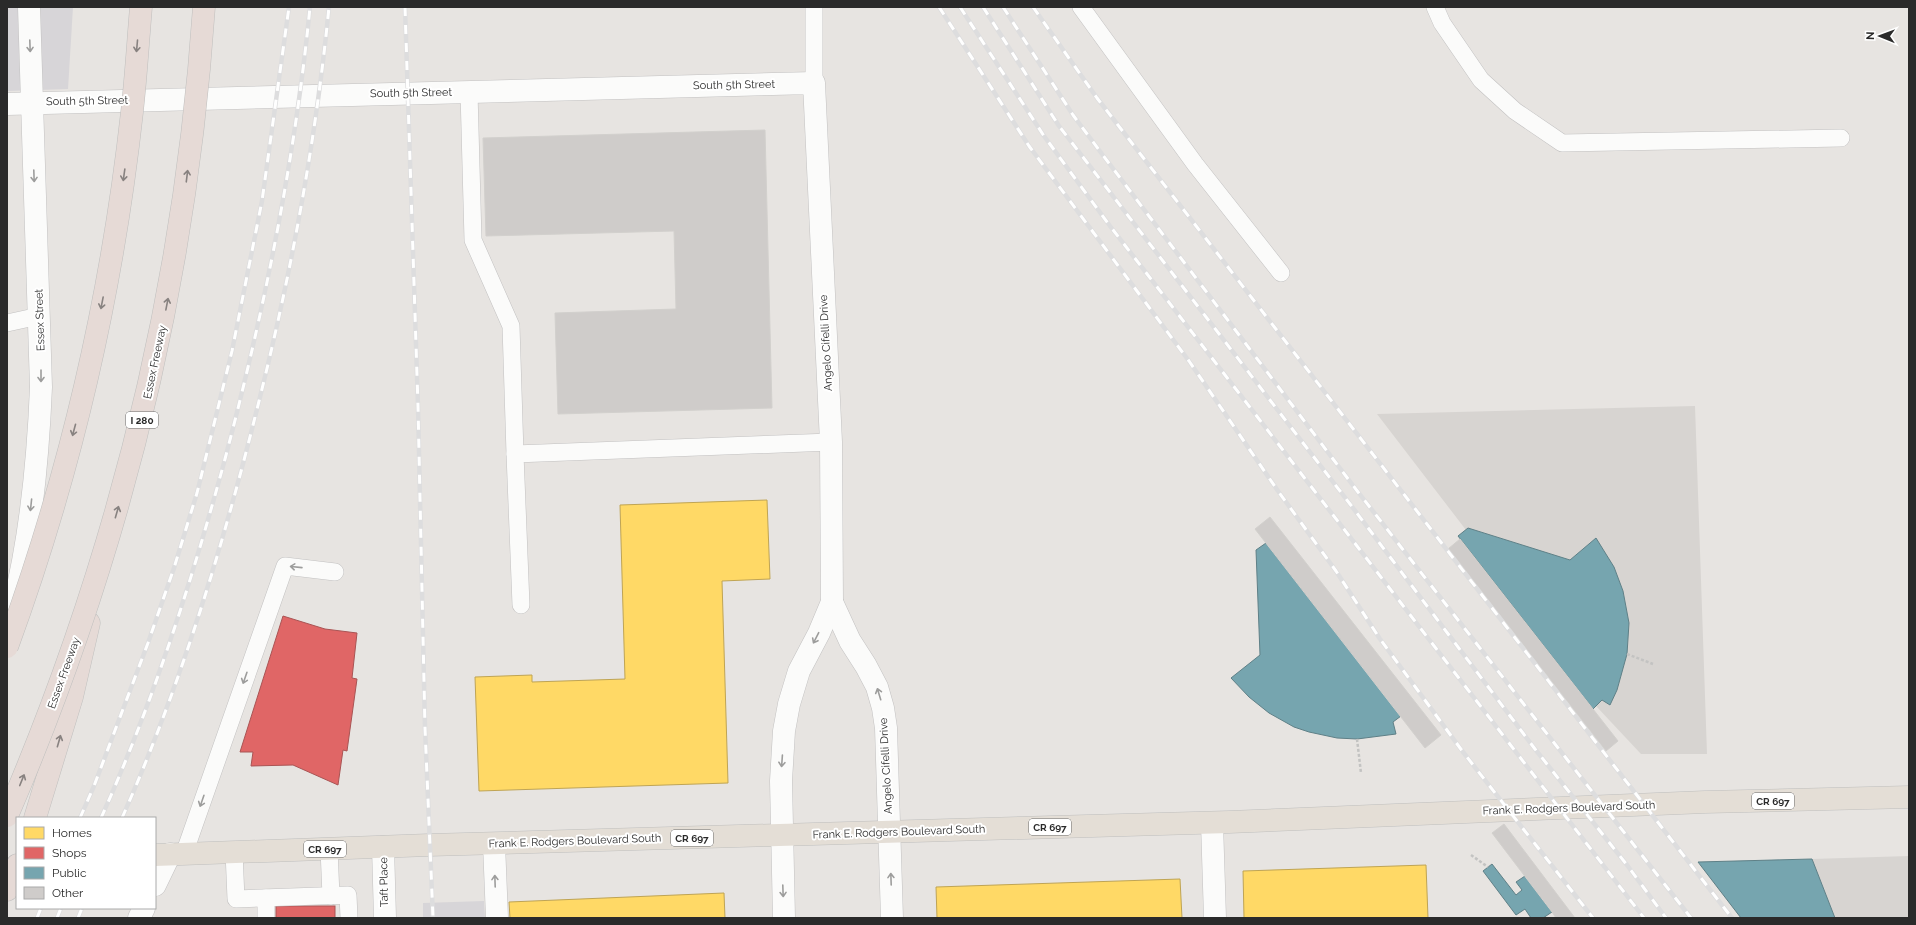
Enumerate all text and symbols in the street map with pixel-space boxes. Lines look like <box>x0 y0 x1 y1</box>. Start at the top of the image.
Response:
north arrow <box>1860 16 1900 56</box>
text: N <box>1864 32 1877 40</box>
one-way arrow <box>26 39 34 52</box>
one-way arrow <box>134 39 141 52</box>
street label: South 5th Street <box>693 78 775 92</box>
street label: South 5th Street <box>370 86 452 100</box>
street label: South 5th Street <box>46 94 128 108</box>
one-way arrow <box>120 168 128 181</box>
one-way arrow <box>30 169 38 182</box>
one-way arrow <box>184 170 191 183</box>
street label: Essex Street <box>32 288 48 351</box>
street label: Angelo Cifelli Drive <box>817 294 835 392</box>
one-way arrow <box>98 296 106 309</box>
one-way arrow <box>163 298 171 311</box>
street label: Essex Freeway <box>141 324 169 400</box>
one-way arrow <box>37 369 45 382</box>
road number: I 280 <box>126 412 158 428</box>
one-way arrow <box>70 423 78 436</box>
one-way arrow <box>28 498 35 511</box>
one-way arrow <box>114 506 121 519</box>
one-way arrow <box>290 563 303 571</box>
one-way arrow <box>812 631 820 643</box>
street label: Essex Freeway <box>45 636 83 710</box>
one-way arrow <box>241 672 249 684</box>
one-way arrow <box>875 688 882 701</box>
street label: Angelo Cifelli Drive <box>877 717 895 815</box>
one-way arrow <box>56 735 63 748</box>
one-way arrow <box>778 754 785 767</box>
one-way arrow <box>19 775 27 787</box>
road number: CR 697 <box>1752 793 1794 809</box>
one-way arrow <box>198 794 206 806</box>
street label: Frank E. Rodgers Boulevard South <box>1482 798 1656 818</box>
legend <box>16 817 156 909</box>
road number: CR 697 <box>1029 819 1071 835</box>
street label: Frank E. Rodgers Boulevard South <box>812 822 986 842</box>
text: Homes <box>52 826 92 840</box>
road number: CR 697 <box>671 830 713 846</box>
street label: Frank E. Rodgers Boulevard South <box>488 831 662 851</box>
road number: CR 697 <box>304 841 346 857</box>
text: Shops <box>52 846 87 860</box>
street label: Taft Place <box>377 856 391 907</box>
text: Public <box>52 866 87 880</box>
one-way arrow <box>887 873 894 886</box>
one-way arrow <box>492 875 499 888</box>
one-way arrow <box>779 884 787 897</box>
text: Other <box>52 886 84 900</box>

